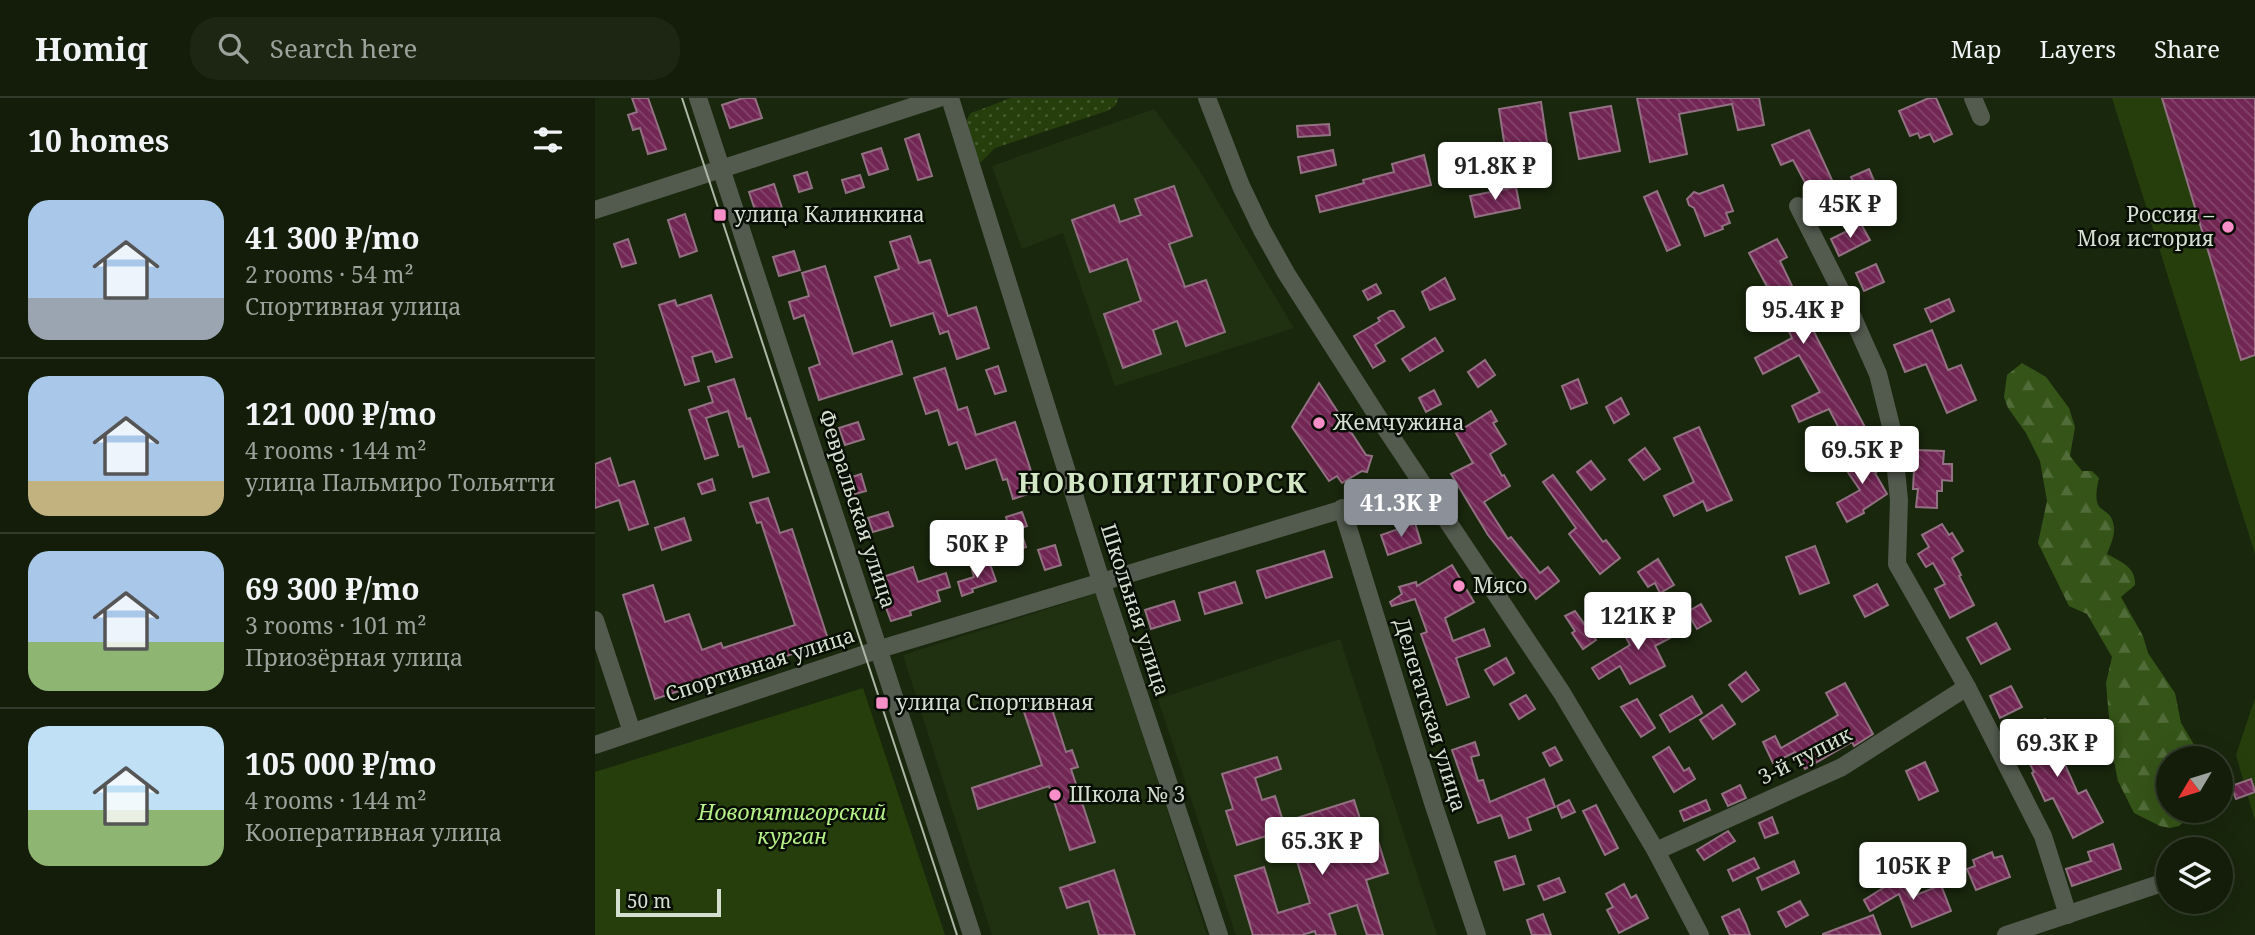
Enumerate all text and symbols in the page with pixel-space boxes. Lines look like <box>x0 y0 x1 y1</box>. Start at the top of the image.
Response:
search box <box>190 17 680 80</box>
text: Homiq <box>35 26 148 71</box>
icon: search <box>214 29 252 67</box>
text: Search here <box>270 30 417 66</box>
text: Map <box>1951 32 2002 65</box>
text: Layers <box>2040 32 2116 65</box>
text: Share <box>2154 32 2220 65</box>
text: 10 homes <box>28 120 169 161</box>
icon: filters <box>529 121 567 159</box>
pin: 91.8K ₽ <box>1430 142 1560 202</box>
text: 91.8K ₽ <box>1454 149 1536 181</box>
pin: 45K ₽ <box>1801 180 1899 240</box>
text: 45K ₽ <box>1819 187 1881 219</box>
place label: улица Калинкина <box>734 200 925 228</box>
place label: Россия – Моя история <box>2077 200 2214 252</box>
marker: улица Калинкина <box>712 207 728 223</box>
text: 41 300 ₽/mo <box>245 217 420 258</box>
marker: Россия – Моя история <box>2220 219 2236 235</box>
icon: home <box>84 228 168 312</box>
text: 2 rooms · 54 m² <box>245 258 414 290</box>
pin: 95.4K ₽ <box>1738 286 1868 346</box>
text: Спортивная улица <box>245 290 461 322</box>
text: 95.4K ₽ <box>1762 293 1844 325</box>
text: 121 000 ₽/mo <box>245 393 437 434</box>
icon: home <box>84 404 168 488</box>
street label: Февральская улица <box>813 406 903 612</box>
place label: Жемчужина <box>1332 408 1464 436</box>
marker: Жемчужина <box>1311 415 1327 431</box>
pin: 69.5K ₽ <box>1797 426 1927 486</box>
text: 69.5K ₽ <box>1821 433 1903 465</box>
text: 4 rooms · 144 m² <box>245 434 427 466</box>
district label: НОВОПЯТИГОРСК <box>1018 463 1308 501</box>
text: улица Пальмиро Тольятти <box>245 466 555 498</box>
pin: 41.3K ₽ <box>1336 480 1466 539</box>
text: 41.3K ₽ <box>1360 486 1442 518</box>
pin: 50K ₽ <box>928 520 1026 580</box>
street label: Школьная улица <box>1095 520 1177 699</box>
text: 50K ₽ <box>946 527 1008 559</box>
text: 69 300 ₽/mo <box>245 568 420 609</box>
place label: Мясо <box>1473 571 1528 599</box>
marker: Мясо <box>1451 578 1467 594</box>
icon: home <box>84 579 168 663</box>
pin: 121K ₽ <box>1581 592 1695 652</box>
text: 121K ₽ <box>1600 599 1676 631</box>
text: 3 rooms · 101 m² <box>245 609 427 641</box>
street label: Делегатская улица <box>1388 614 1474 815</box>
street label: Спортивная улица <box>661 620 858 708</box>
text: Приозёрная улица <box>245 641 463 673</box>
place label: улица Спортивная <box>896 688 1093 716</box>
marker: улица Спортивная <box>874 695 890 711</box>
street label: 3-й тупик <box>1753 719 1857 791</box>
pin: 69.3K ₽ <box>1992 720 2122 779</box>
text: 69.3K ₽ <box>2016 726 2098 758</box>
text: 105 000 ₽/mo <box>245 743 437 784</box>
north arrow <box>2156 746 2233 822</box>
map controls <box>2156 746 2233 914</box>
icon: home <box>84 754 168 838</box>
place label: Школа № 3 <box>1069 780 1185 808</box>
text: 4 rooms · 144 m² <box>245 784 427 816</box>
marker: Школа № 3 <box>1047 787 1063 803</box>
park label: Новопятигорский курган <box>697 798 887 850</box>
text: Кооперативная улица <box>245 816 502 848</box>
pin: 65.3K ₽ <box>1257 818 1387 877</box>
text: 65.3K ₽ <box>1281 824 1363 856</box>
button: layers <box>2156 837 2233 914</box>
pin: 105K ₽ <box>1856 842 1970 902</box>
text: 105K ₽ <box>1875 849 1951 881</box>
scale bar <box>616 886 721 918</box>
text: 50 m <box>627 888 671 914</box>

